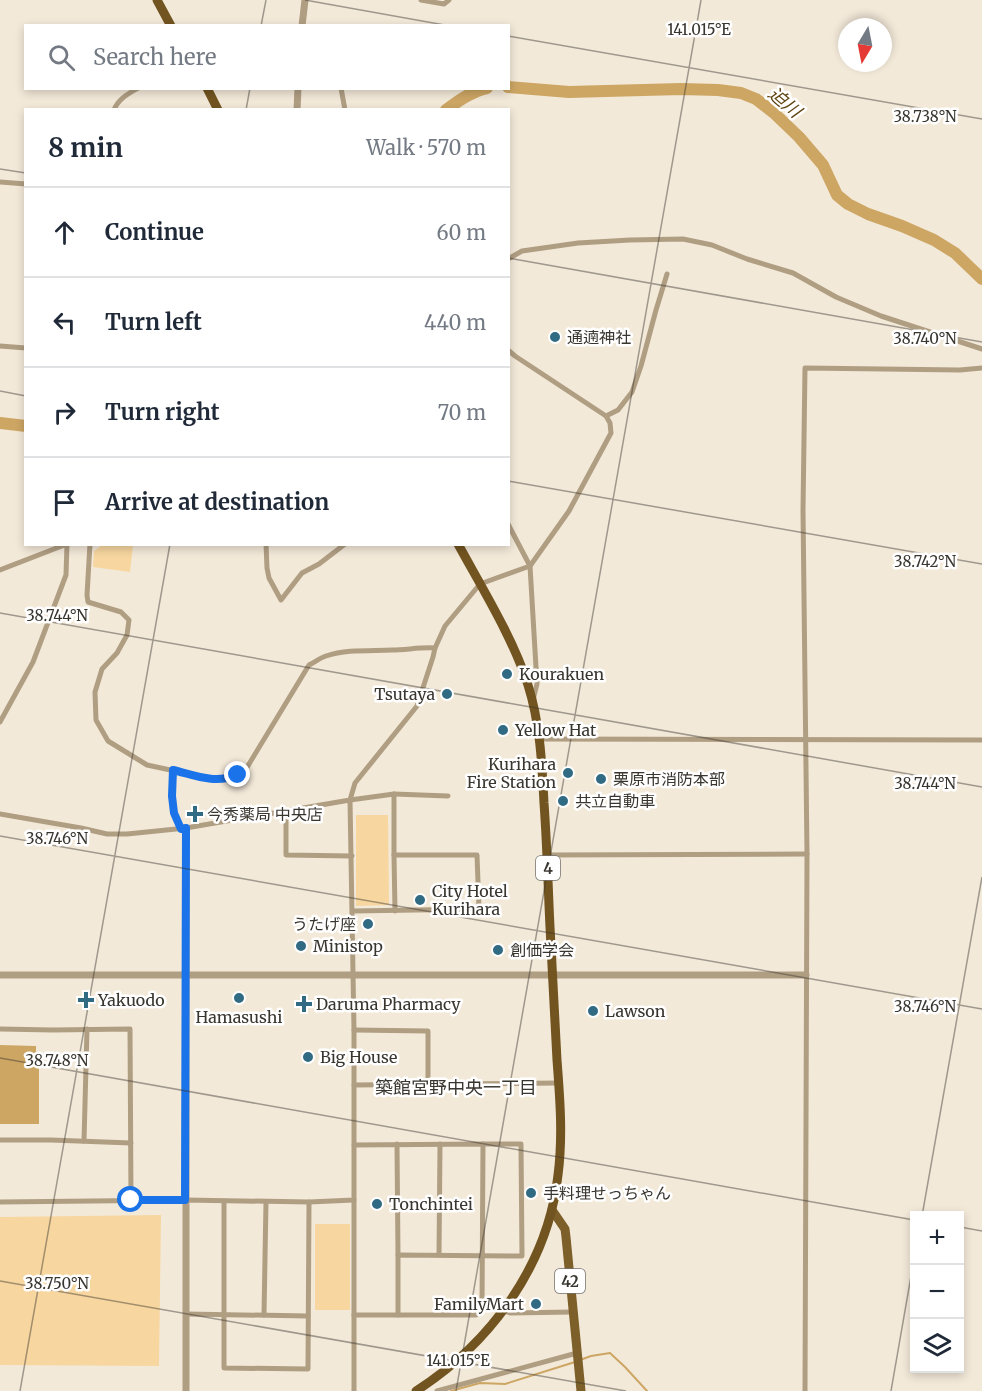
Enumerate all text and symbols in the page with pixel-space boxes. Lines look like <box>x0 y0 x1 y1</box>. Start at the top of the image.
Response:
north arrow <box>838 18 892 72</box>
text: 141.015°E <box>667 20 731 39</box>
search box <box>24 24 510 90</box>
icon: search <box>45 41 78 74</box>
text: Search here <box>93 43 216 71</box>
water label: 迫川 <box>764 82 808 124</box>
text: 38.738°N <box>893 107 957 126</box>
text: 8 min <box>48 131 123 164</box>
text: Walk · 570 m <box>366 135 486 160</box>
icon: ahead <box>48 216 81 249</box>
text: Continue <box>105 218 204 246</box>
text: 60 m <box>436 220 486 245</box>
icon: left <box>48 306 81 339</box>
text: Turn left <box>105 308 202 336</box>
text: 440 m <box>424 310 486 335</box>
place label: 通遖神社 <box>567 327 631 347</box>
text: 38.740°N <box>893 329 957 348</box>
marker: 通遖神社 <box>548 330 562 344</box>
icon: right <box>48 396 81 429</box>
text: Turn right <box>105 398 219 426</box>
text: 70 m <box>438 400 486 425</box>
icon: arrive <box>48 486 81 519</box>
text: Arrive at destination <box>105 488 329 516</box>
text: 38.742°N <box>894 552 956 571</box>
text: 38.744°N <box>26 606 88 625</box>
place label: Kourakuen <box>519 664 604 684</box>
marker: Kourakuen <box>500 667 514 681</box>
place label: Tsutaya <box>374 684 435 704</box>
marker: Tsutaya <box>440 687 454 701</box>
place label: Yellow Hat <box>514 720 597 740</box>
marker: Yellow Hat <box>496 723 510 737</box>
place label: Kurihara Fire Station <box>467 754 556 792</box>
route end <box>224 761 250 787</box>
marker: Kurihara Fire Station <box>561 766 575 780</box>
place label: 栗原市消防本部 <box>613 769 725 789</box>
marker: 栗原市消防本部 <box>594 772 608 786</box>
text: 38.744°N <box>894 774 956 793</box>
place label: 共立自動車 <box>575 791 655 811</box>
marker: 共立自動車 <box>556 794 570 808</box>
place label: 今秀薬局 中央店 <box>207 804 323 824</box>
marker: 今秀薬局 中央店 <box>188 807 202 821</box>
text: 38.746°N <box>26 829 88 848</box>
road number: 4 <box>536 856 560 880</box>
place label: City Hotel Kurihara <box>432 881 508 919</box>
marker: City Hotel Kurihara <box>413 893 427 907</box>
place label: うたげ座 <box>292 914 356 934</box>
marker: うたげ座 <box>361 917 375 931</box>
place label: Ministop <box>313 936 383 956</box>
marker: Ministop <box>294 939 308 953</box>
place label: 創価学会 <box>510 940 574 960</box>
marker: 創価学会 <box>491 943 505 957</box>
place label: Yakuodo <box>97 990 165 1010</box>
marker: Hamasushi <box>232 991 246 1005</box>
marker: Yakuodo <box>79 993 93 1007</box>
place label: Daruma Pharmacy <box>316 994 461 1014</box>
marker: Daruma Pharmacy <box>297 997 311 1011</box>
text: 38.746°N <box>894 997 956 1016</box>
place label: Lawson <box>605 1001 666 1021</box>
marker: Lawson <box>586 1004 600 1018</box>
place label: Hamasushi <box>196 1007 282 1027</box>
place label: Big House <box>320 1047 397 1067</box>
marker: Big House <box>301 1050 315 1064</box>
text: 38.748°N <box>26 1051 89 1070</box>
district label: 築館宮野中央一丁目 <box>375 1076 537 1099</box>
place label: 手料理せっちゃん <box>543 1183 671 1203</box>
route start <box>117 1186 143 1212</box>
marker: 手料理せっちゃん <box>524 1186 538 1200</box>
place label: Tonchintei <box>389 1194 473 1214</box>
marker: Tonchintei <box>370 1197 384 1211</box>
map controls <box>910 1211 964 1373</box>
button: + <box>910 1211 964 1265</box>
button: − <box>910 1265 964 1319</box>
road number: 42 <box>555 1269 585 1293</box>
text: 38.750°N <box>25 1274 89 1293</box>
place label: FamilyMart <box>434 1294 525 1314</box>
marker: FamilyMart <box>529 1297 543 1311</box>
button: layers <box>910 1319 964 1373</box>
text: 141.015°E <box>426 1351 490 1370</box>

